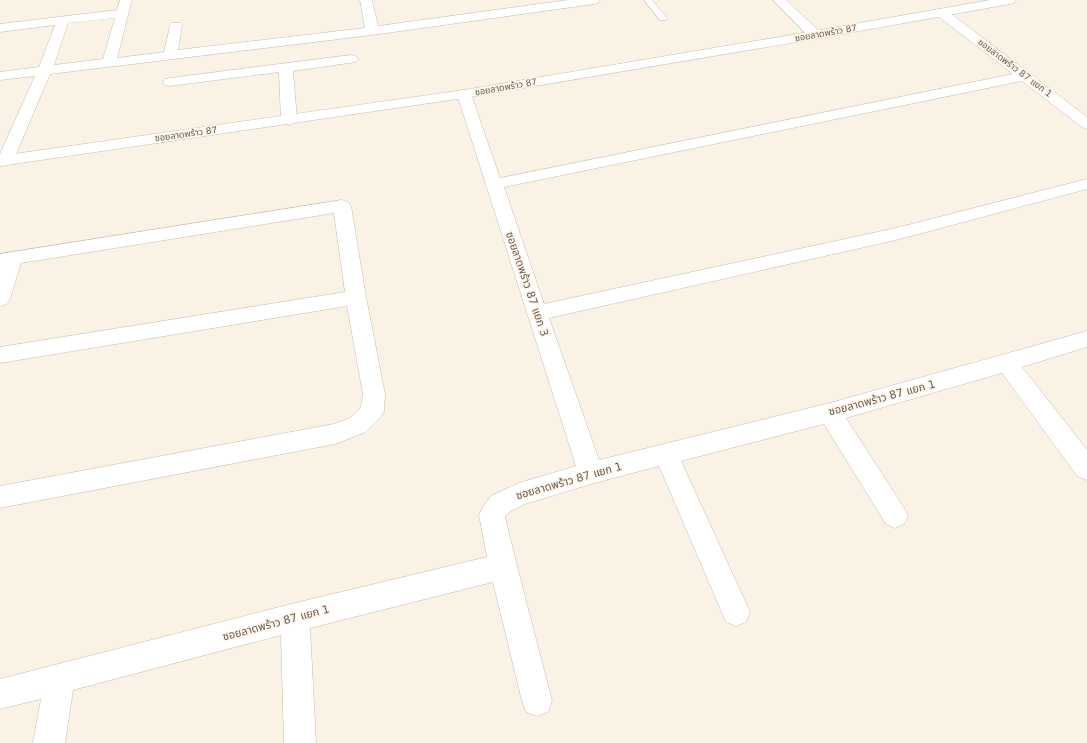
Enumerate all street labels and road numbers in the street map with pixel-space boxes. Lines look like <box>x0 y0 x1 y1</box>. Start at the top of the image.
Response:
street label: ซอยลาดพร้าว 87 <box>794 23 858 43</box>
street label: ซอยลาดพร้าว 87 แยก 1 <box>976 37 1054 99</box>
street label: ซอยลาดพร้าว 87 <box>474 77 538 97</box>
street label: ซอยลาดพร้าว 87 <box>154 125 218 143</box>
street label: ซอยลาดพร้าว 87 แยก 3 <box>503 230 551 338</box>
street label: ซอยลาดพร้าว 87 แยก 1 <box>827 377 937 419</box>
street label: ซอยลาดพร้าว 87 แยก 1 <box>514 460 624 502</box>
street label: ซอยลาดพร้าว 87 แยก 1 <box>221 602 331 644</box>

